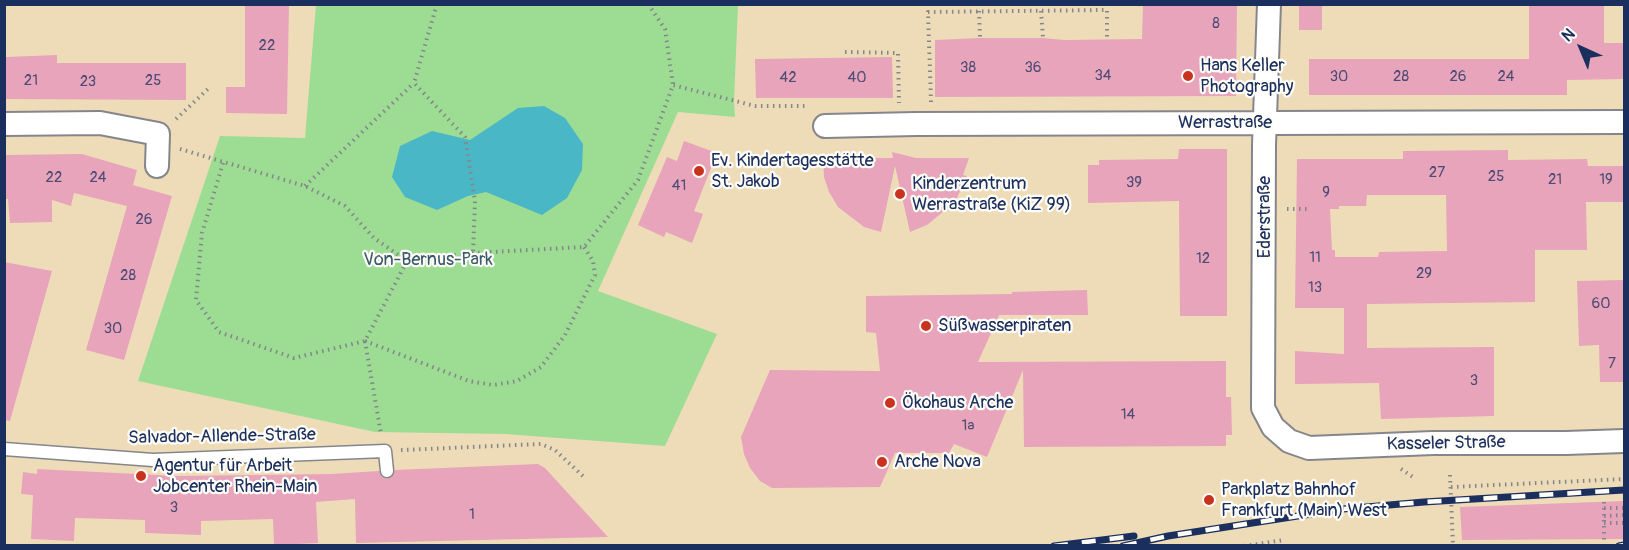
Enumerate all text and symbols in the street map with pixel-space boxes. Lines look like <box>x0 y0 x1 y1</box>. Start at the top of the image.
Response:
house number: 8 <box>1212 15 1220 33</box>
north arrow <box>1551 18 1611 78</box>
text: N <box>1558 24 1579 46</box>
house number: 22 <box>259 37 275 55</box>
place label: Hans Keller Photography <box>1200 55 1293 98</box>
house number: 38 <box>960 59 976 77</box>
house number: 36 <box>1024 59 1042 77</box>
house number: 34 <box>1094 67 1112 85</box>
house number: 30 <box>1330 68 1348 86</box>
house number: 28 <box>1393 68 1409 86</box>
house number: 26 <box>1449 68 1467 86</box>
house number: 24 <box>1497 68 1515 86</box>
house number: 42 <box>779 69 797 87</box>
house number: 40 <box>848 69 866 87</box>
marker: Hans Keller Photography <box>1181 69 1195 83</box>
house number: 21 <box>24 72 38 90</box>
house number: 25 <box>145 72 161 90</box>
house number: 23 <box>80 73 96 91</box>
street label: Werrastraße <box>1178 112 1272 134</box>
place label: Ev. Kindertagesstätte St. Jakob <box>711 150 874 192</box>
marker: Ev. Kindertagesstätte St. Jakob <box>692 164 706 178</box>
house number: 27 <box>1429 164 1445 182</box>
house number: 25 <box>1488 168 1504 186</box>
house number: 22 <box>46 169 62 187</box>
house number: 24 <box>89 169 107 187</box>
house number: 21 <box>1548 171 1562 189</box>
house number: 19 <box>1599 171 1613 189</box>
place label: Kinderzentrum Werrastraße (KiZ 99) <box>912 173 1071 216</box>
house number: 39 <box>1126 174 1142 192</box>
street label: Ederstraße <box>1254 176 1276 258</box>
house number: 41 <box>672 177 686 195</box>
house number: 9 <box>1322 184 1330 202</box>
marker: Kinderzentrum Werrastraße (KiZ 99) <box>893 187 907 201</box>
house number: 26 <box>135 211 153 229</box>
park label: Von-Bernus-Park <box>363 249 493 271</box>
house number: 11 <box>1309 249 1321 267</box>
house number: 12 <box>1196 250 1210 268</box>
house number: 29 <box>1416 265 1432 283</box>
house number: 28 <box>120 267 136 285</box>
house number: 13 <box>1308 279 1322 297</box>
house number: 60 <box>1592 295 1610 313</box>
place label: Süßwasserpiraten <box>938 315 1071 337</box>
marker: Süßwasserpiraten <box>919 319 933 333</box>
house number: 30 <box>104 320 122 338</box>
house number: 7 <box>1608 355 1616 373</box>
house number: 3 <box>1470 372 1478 390</box>
place label: Ökohaus Arche <box>902 392 1013 414</box>
marker: Ökohaus Arche <box>883 396 897 410</box>
house number: 14 <box>1121 406 1135 424</box>
house number: 1a <box>962 417 974 435</box>
street label: Salvador-Allende-Straße <box>128 425 316 449</box>
street label: Kasseler Straße <box>1386 432 1506 456</box>
place label: Arche Nova <box>894 451 981 473</box>
place label: Agentur für Arbeit Jobcenter Rhein-Main <box>153 455 317 498</box>
marker: Arche Nova <box>875 455 889 469</box>
marker: Agentur für Arbeit Jobcenter Rhein-Main <box>134 469 148 483</box>
place label: Parkplatz Bahnhof Frankfurt (Main) West <box>1221 479 1387 522</box>
marker: Parkplatz Bahnhof Frankfurt (Main) West <box>1202 493 1216 507</box>
house number: 3 <box>170 499 178 517</box>
house number: 1 <box>469 506 475 524</box>

